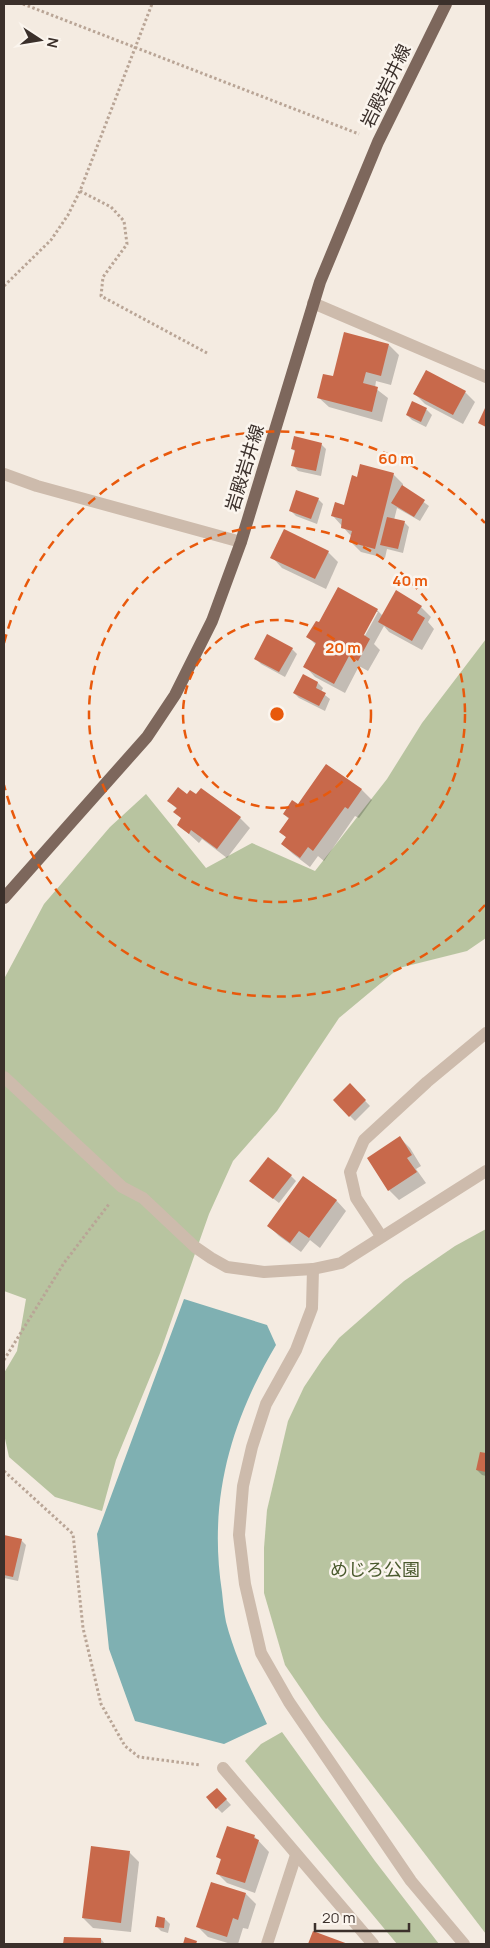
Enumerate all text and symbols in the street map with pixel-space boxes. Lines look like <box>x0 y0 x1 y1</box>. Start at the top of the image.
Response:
north arrow <box>15 15 65 65</box>
text: N <box>43 36 64 50</box>
street label: 岩殿岩井線 <box>355 40 416 131</box>
street label: 岩殿岩井線 <box>219 421 269 514</box>
text: 60 m <box>378 448 414 469</box>
text: 40 m <box>392 570 428 591</box>
text: 20 m <box>325 637 361 658</box>
centre of rings <box>268 705 286 723</box>
park label: めじろ公園 <box>330 1557 420 1581</box>
scale bar <box>315 1900 409 1932</box>
text: 20 m <box>322 1907 355 1928</box>

